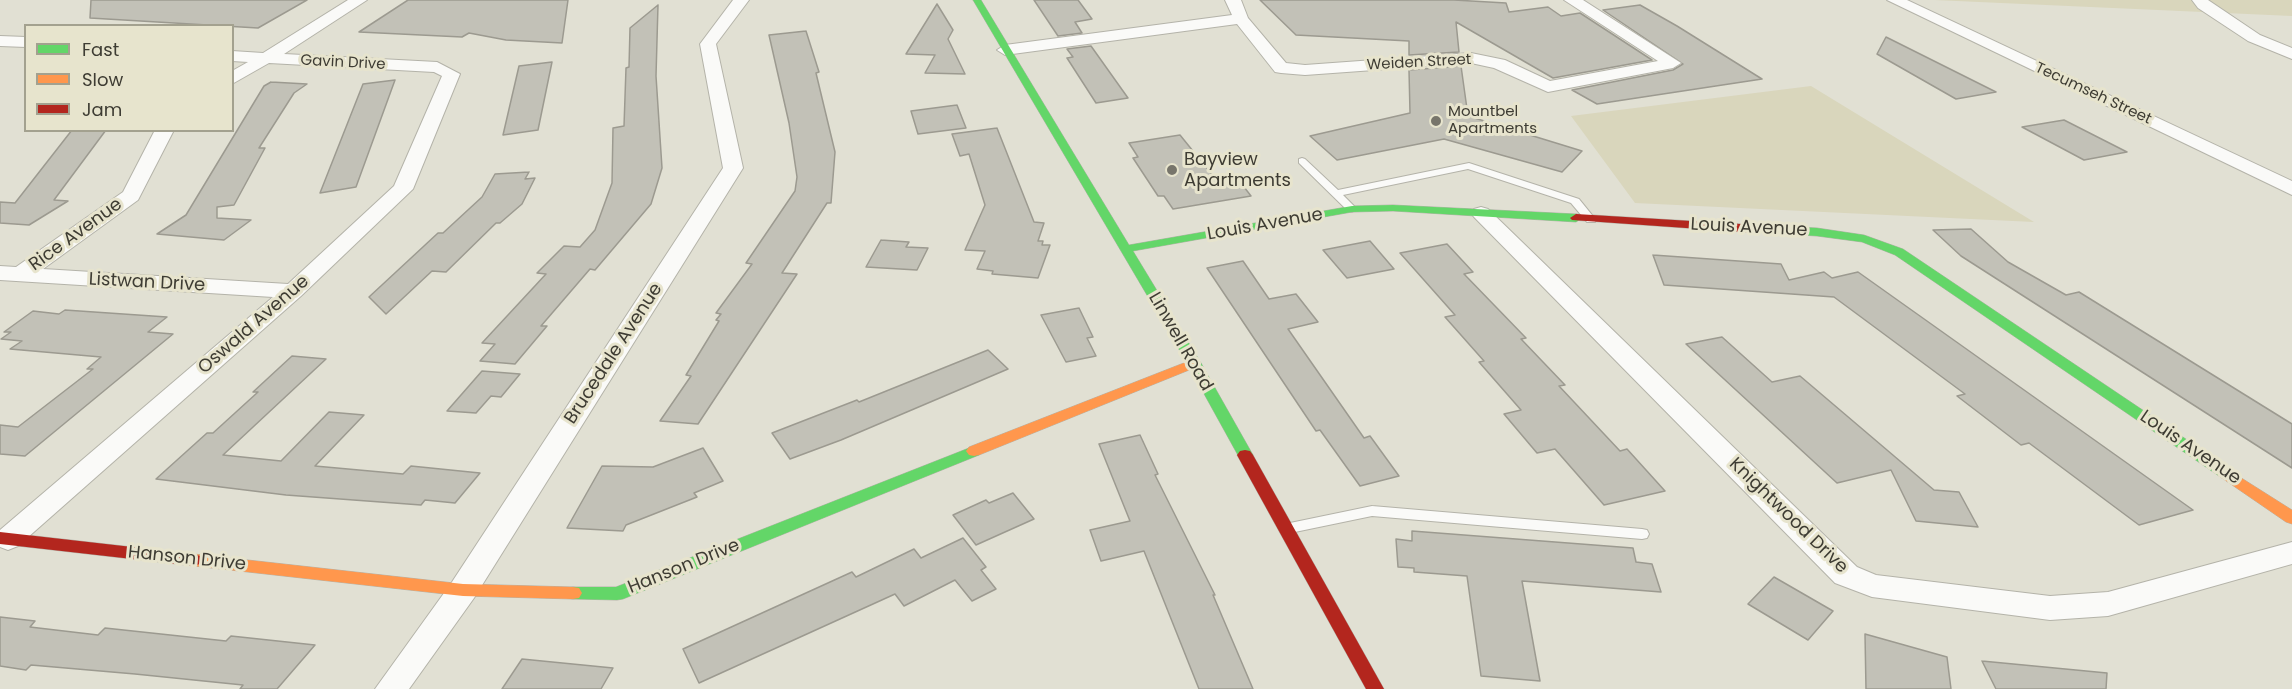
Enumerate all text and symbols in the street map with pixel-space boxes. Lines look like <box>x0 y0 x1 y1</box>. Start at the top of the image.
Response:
legend <box>24 24 234 132</box>
text: Fast <box>82 37 119 62</box>
street label: Weiden Street <box>1366 51 1472 75</box>
street label: Gavin Drive <box>300 52 386 74</box>
street label: Tecumseh Street <box>2032 59 2154 129</box>
text: Slow <box>82 67 123 92</box>
text: Jam <box>82 97 122 122</box>
place label: Mountbel Apartments <box>1448 103 1537 138</box>
marker: Mountbel Apartments <box>1429 114 1443 128</box>
place label: Bayview Apartments <box>1184 149 1291 192</box>
marker: Bayview Apartments <box>1165 163 1179 177</box>
street label: Rice Avenue <box>25 194 127 276</box>
street label: Louis Avenue <box>1205 204 1325 246</box>
street label: Louis Avenue <box>1690 214 1808 242</box>
street label: Listwan Drive <box>88 269 206 297</box>
street label: Oswald Avenue <box>194 271 314 379</box>
street label: Brucedale Avenue <box>560 279 668 429</box>
street label: Linwell Road <box>1143 289 1217 395</box>
street label: Louis Avenue <box>2135 406 2245 490</box>
street label: Knightwood Drive <box>1724 454 1852 578</box>
street label: Hanson Drive <box>625 535 743 599</box>
street label: Hanson Drive <box>127 542 247 576</box>

